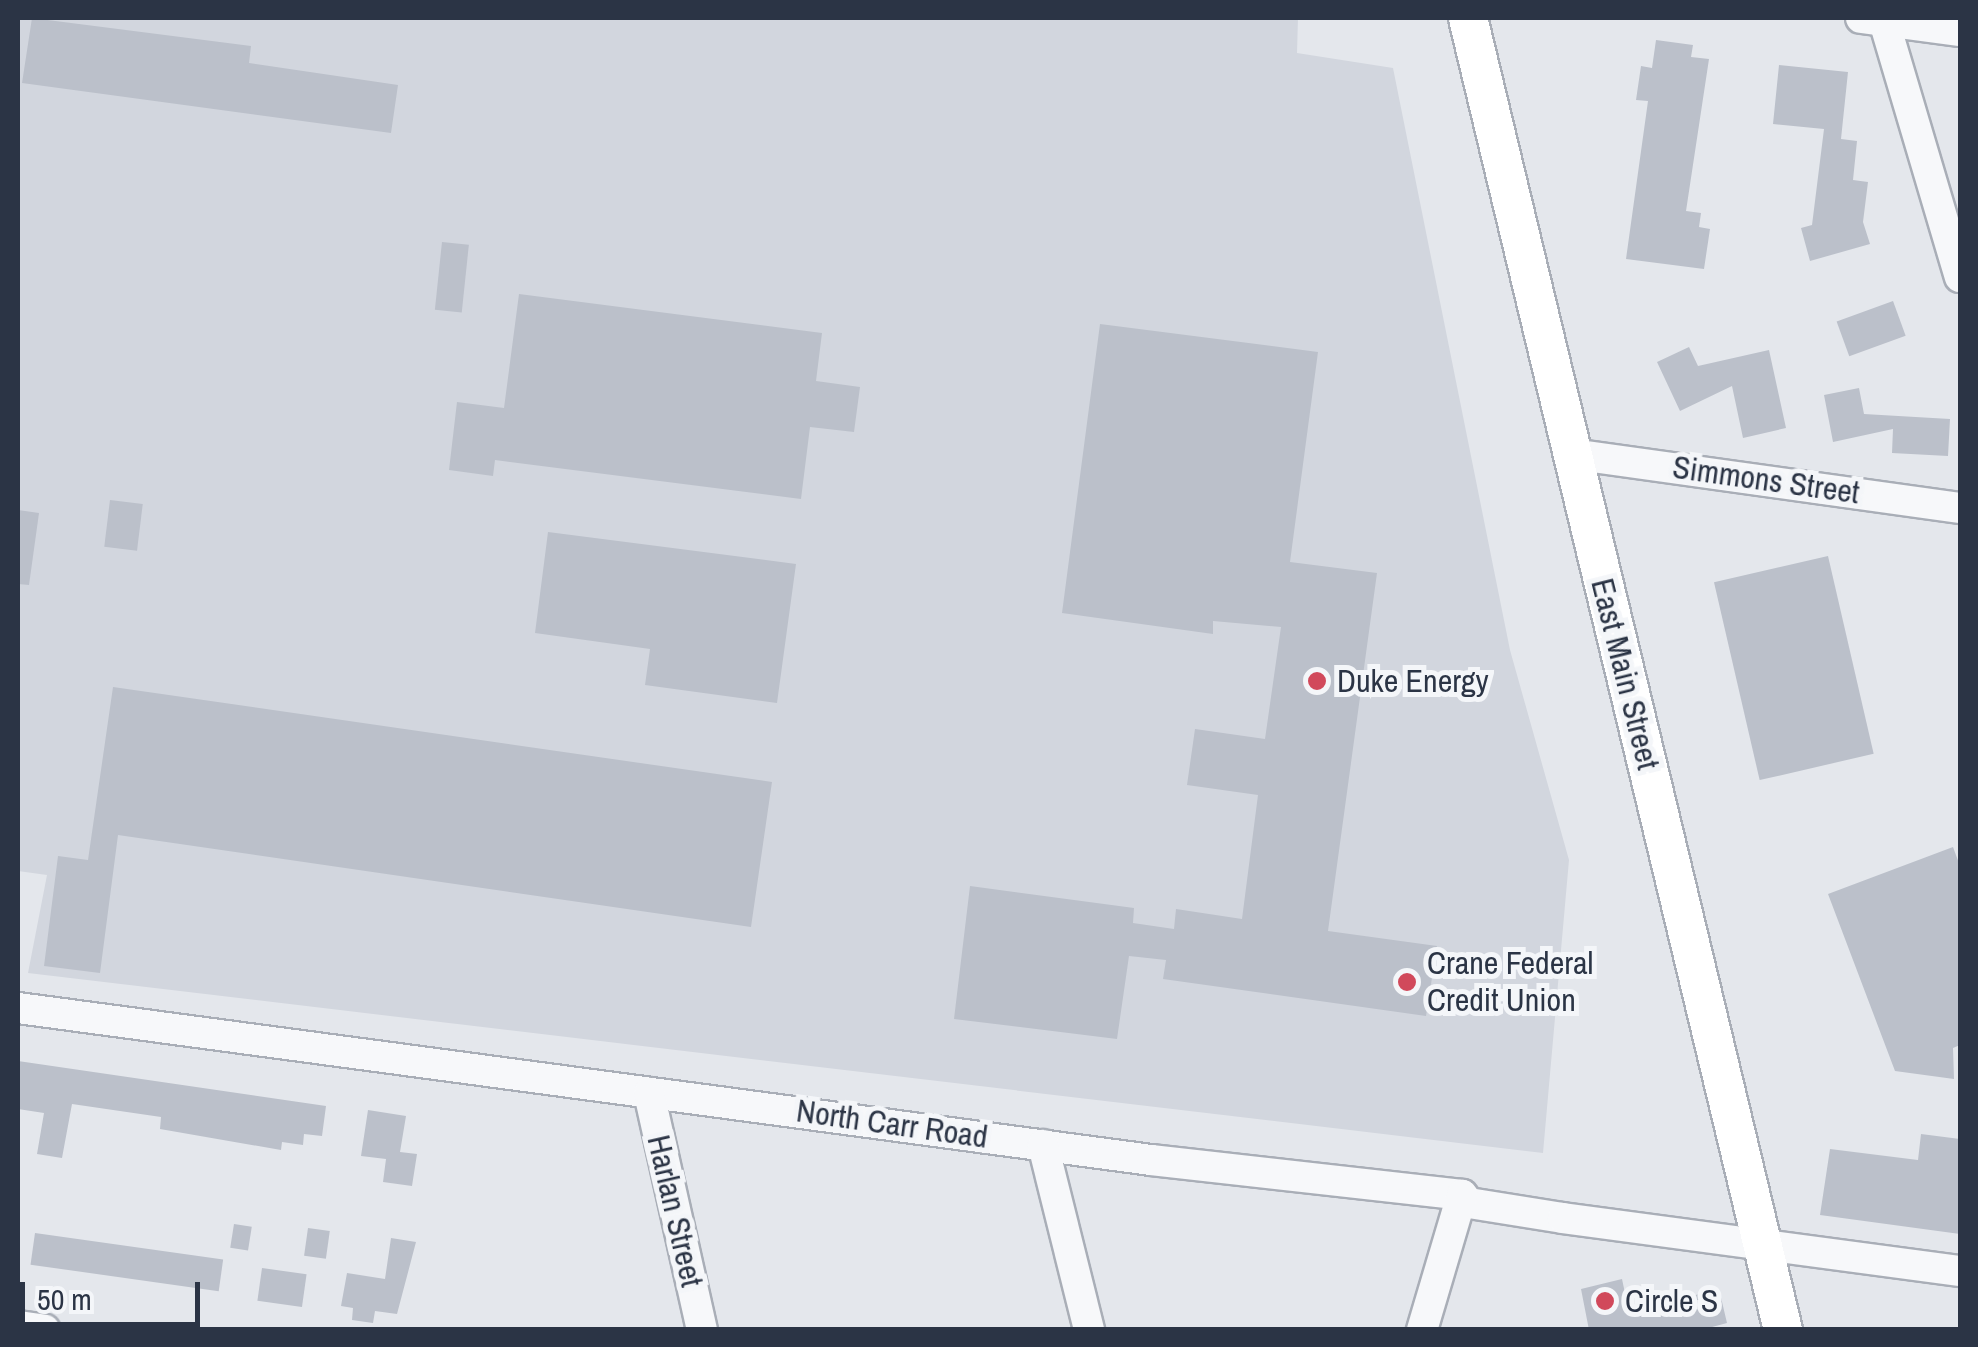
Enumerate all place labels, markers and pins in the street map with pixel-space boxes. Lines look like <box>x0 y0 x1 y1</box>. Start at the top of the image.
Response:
place label: Duke Energy <box>1337 662 1489 700</box>
marker: Duke Energy <box>1306 670 1328 692</box>
place label: Crane Federal Credit Union <box>1427 945 1593 1020</box>
marker: Crane Federal Credit Union <box>1396 971 1418 993</box>
place label: Circle S <box>1625 1282 1718 1320</box>
marker: Circle S <box>1594 1290 1616 1312</box>

